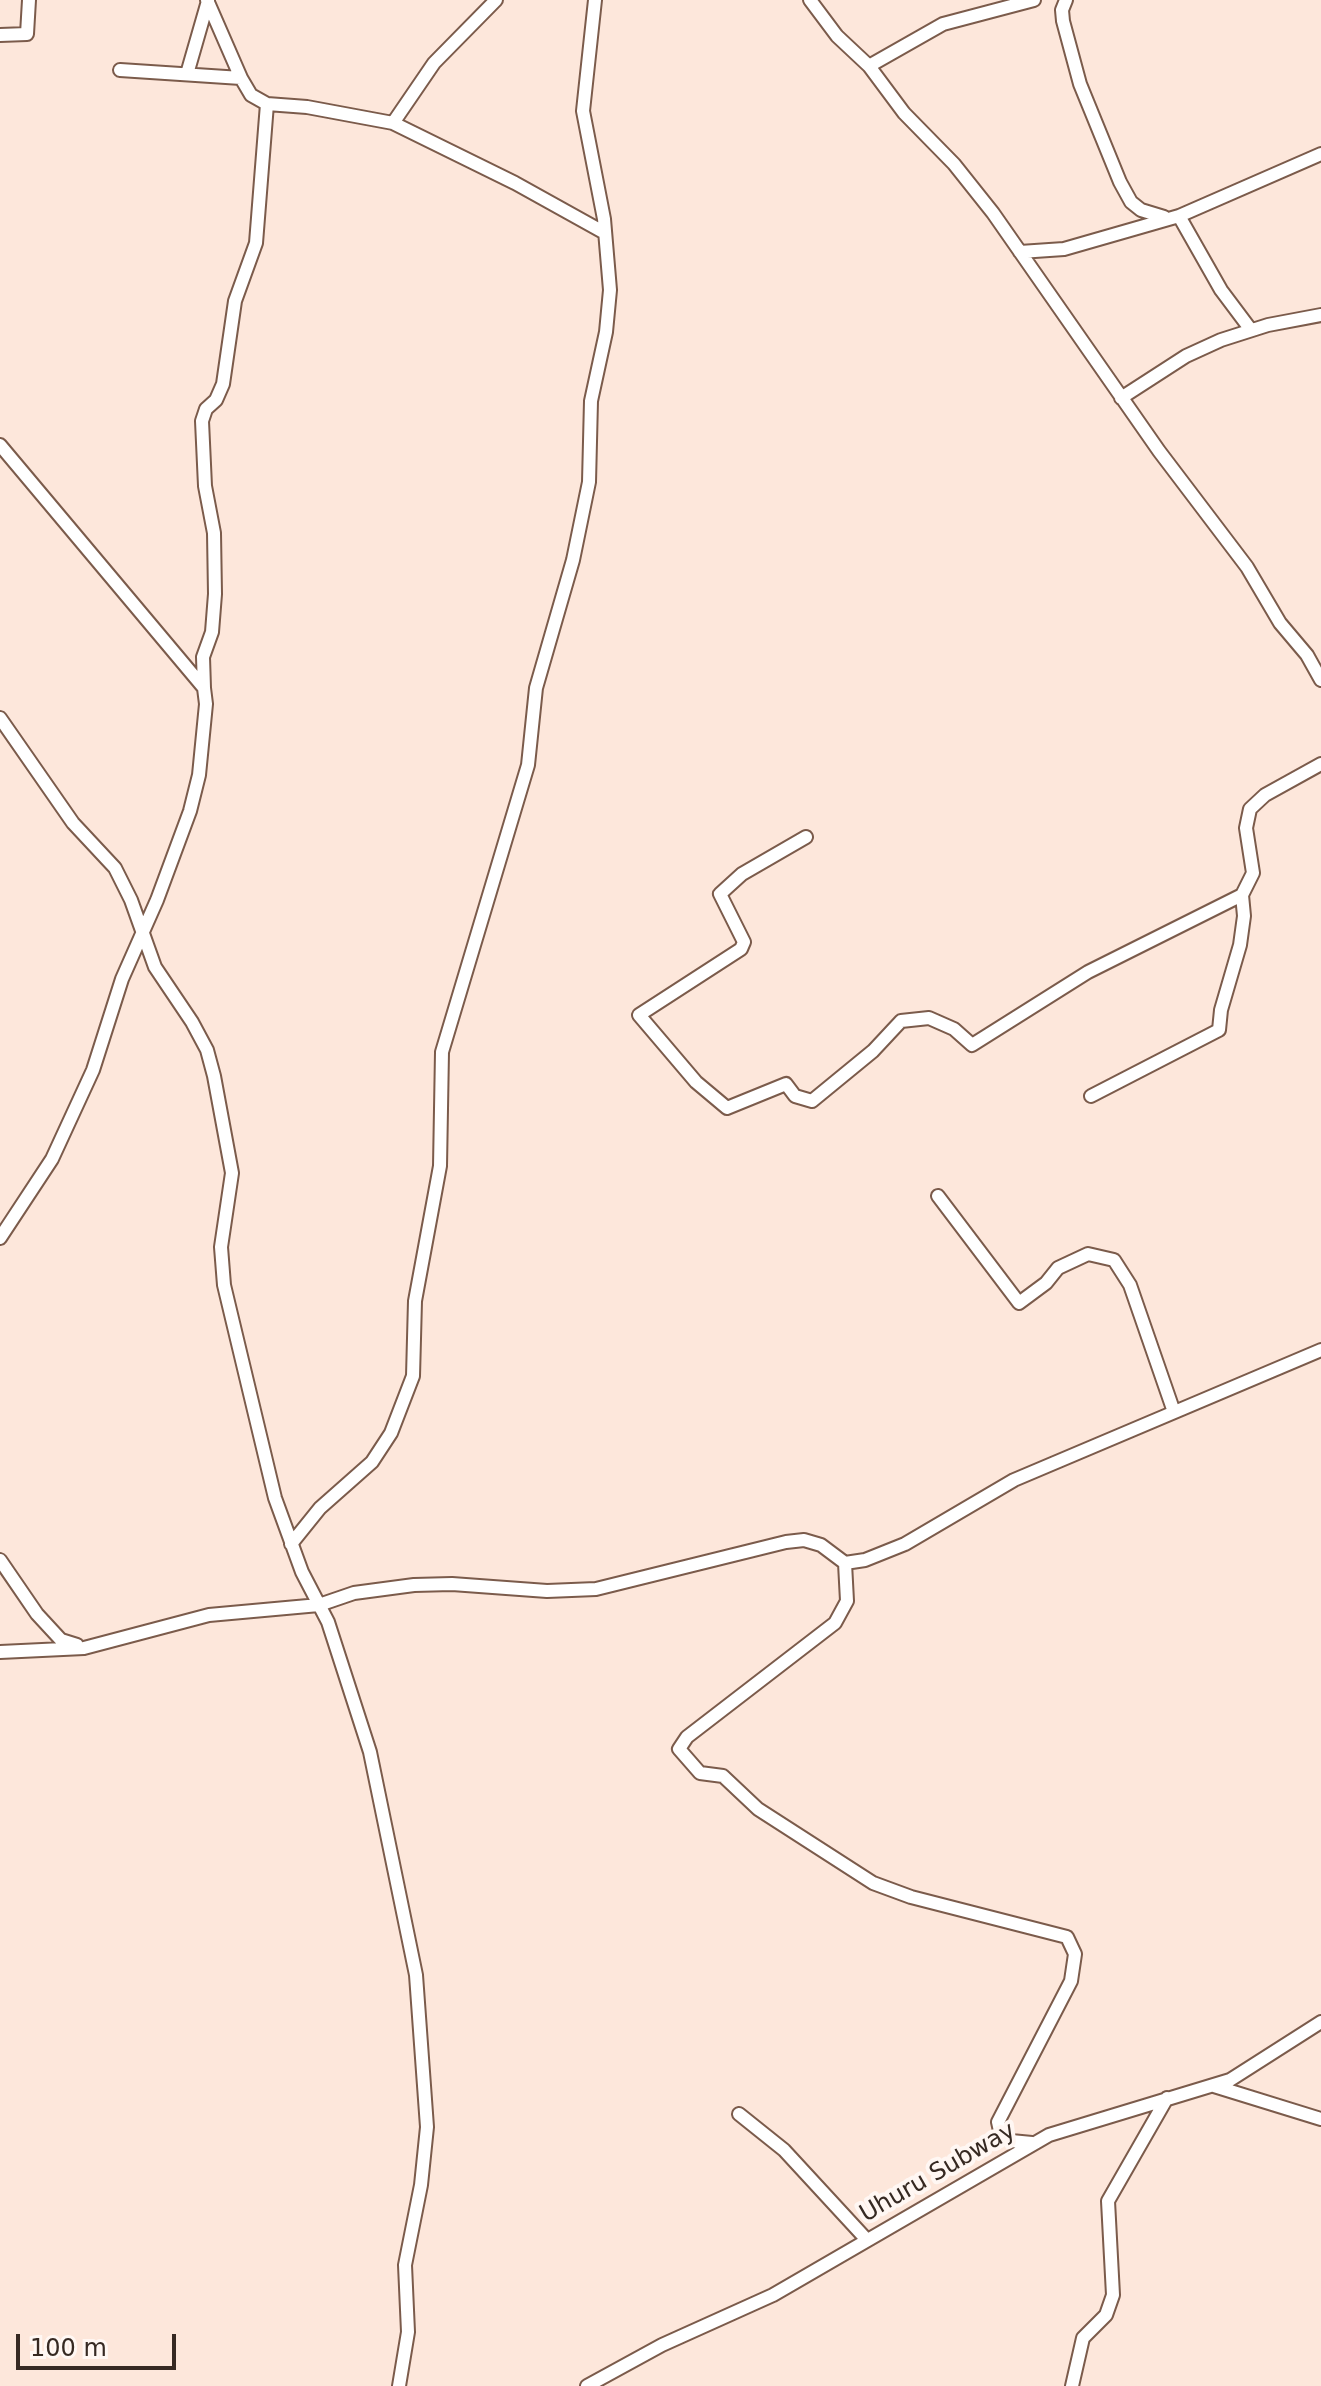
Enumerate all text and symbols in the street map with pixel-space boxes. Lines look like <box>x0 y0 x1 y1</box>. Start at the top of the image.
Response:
street label: Uhuru Subway <box>855 2117 1021 2229</box>
scale bar <box>20 2318 180 2368</box>
text: 100 m <box>30 2334 107 2362</box>

